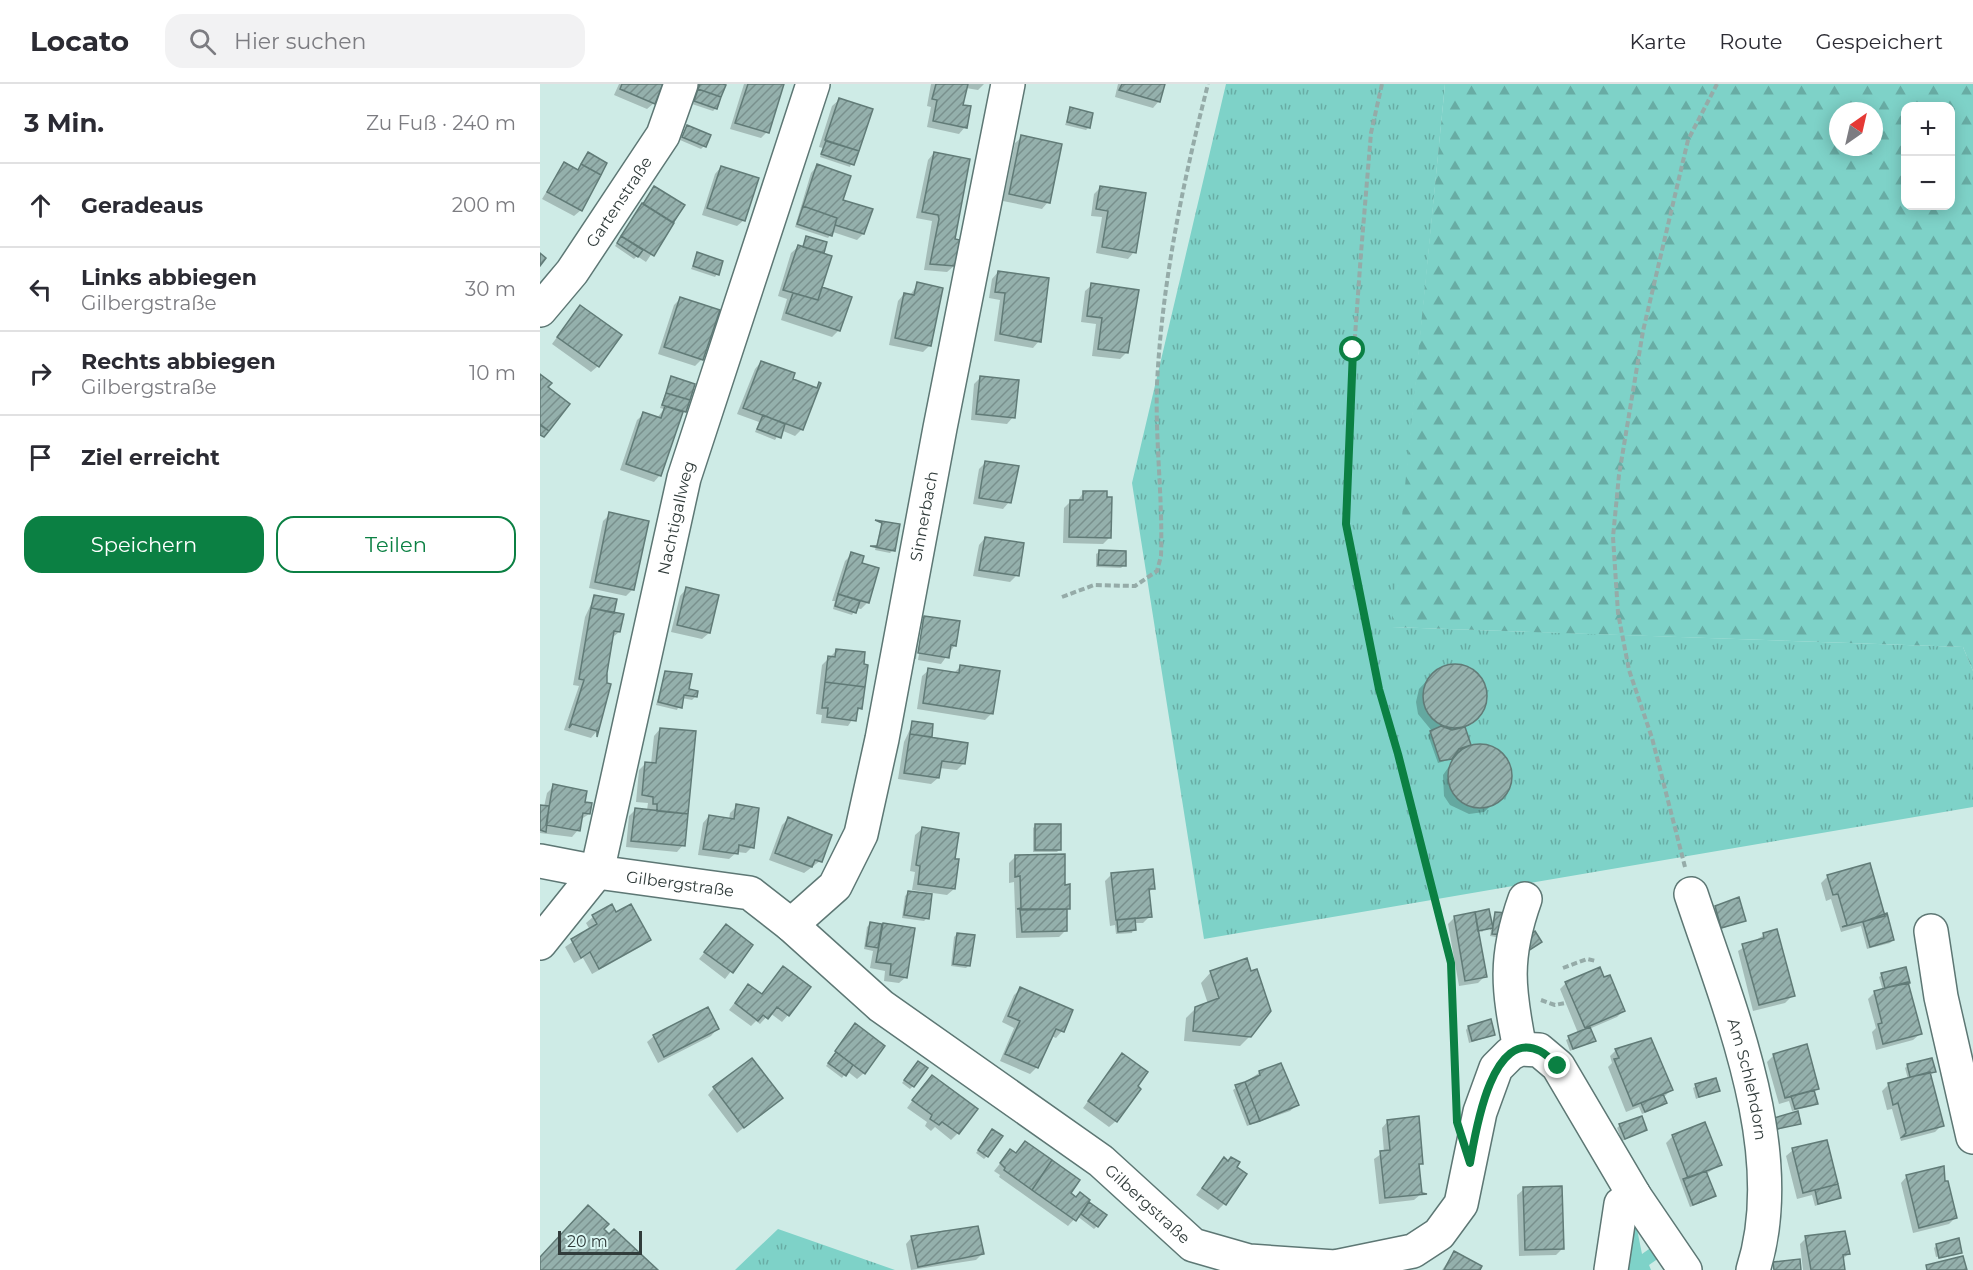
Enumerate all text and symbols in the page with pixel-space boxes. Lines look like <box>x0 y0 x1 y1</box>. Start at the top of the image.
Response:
search box <box>165 14 585 68</box>
text: Locato <box>30 24 129 58</box>
icon: search <box>186 25 219 58</box>
text: Hier suchen <box>234 28 366 55</box>
text: Karte <box>1630 29 1686 54</box>
text: Route <box>1719 29 1782 54</box>
text: Gespeichert <box>1815 29 1943 54</box>
north arrow <box>1829 102 1883 156</box>
map controls <box>1901 102 1955 210</box>
button: + <box>1901 102 1955 156</box>
text: 3 Min. <box>24 107 104 139</box>
text: Zu Fuß · 240 m <box>366 111 516 135</box>
street label: Gartenstraße <box>582 153 656 251</box>
button: − <box>1901 156 1955 210</box>
icon: ahead <box>24 189 57 222</box>
text: Geradeaus <box>81 192 203 219</box>
text: 200 m <box>452 193 516 217</box>
text: Links abbiegen <box>81 264 257 291</box>
icon: left <box>24 273 57 306</box>
text: 30 m <box>465 277 516 301</box>
text: Gilbergstraße <box>81 291 217 315</box>
route start <box>1339 336 1365 362</box>
text: Rechts abbiegen <box>81 348 276 375</box>
icon: right <box>24 357 57 390</box>
text: 10 m <box>469 361 516 385</box>
text: Gilbergstraße <box>81 375 217 399</box>
icon: arrive <box>24 441 57 474</box>
text: Ziel erreicht <box>81 444 220 471</box>
street label: Nachtigallweg <box>653 458 699 577</box>
street label: Sinnerbach <box>906 469 941 563</box>
button: Speichern <box>24 516 264 573</box>
button: Teilen <box>276 516 516 573</box>
street label: Gilbergstraße <box>625 867 735 900</box>
street label: Am Schlehdorn <box>1724 1016 1771 1142</box>
route end <box>1544 1052 1570 1078</box>
street label: Gilbergstraße <box>1101 1160 1194 1247</box>
scale bar <box>558 1228 642 1256</box>
text: 20 m <box>567 1232 608 1251</box>

